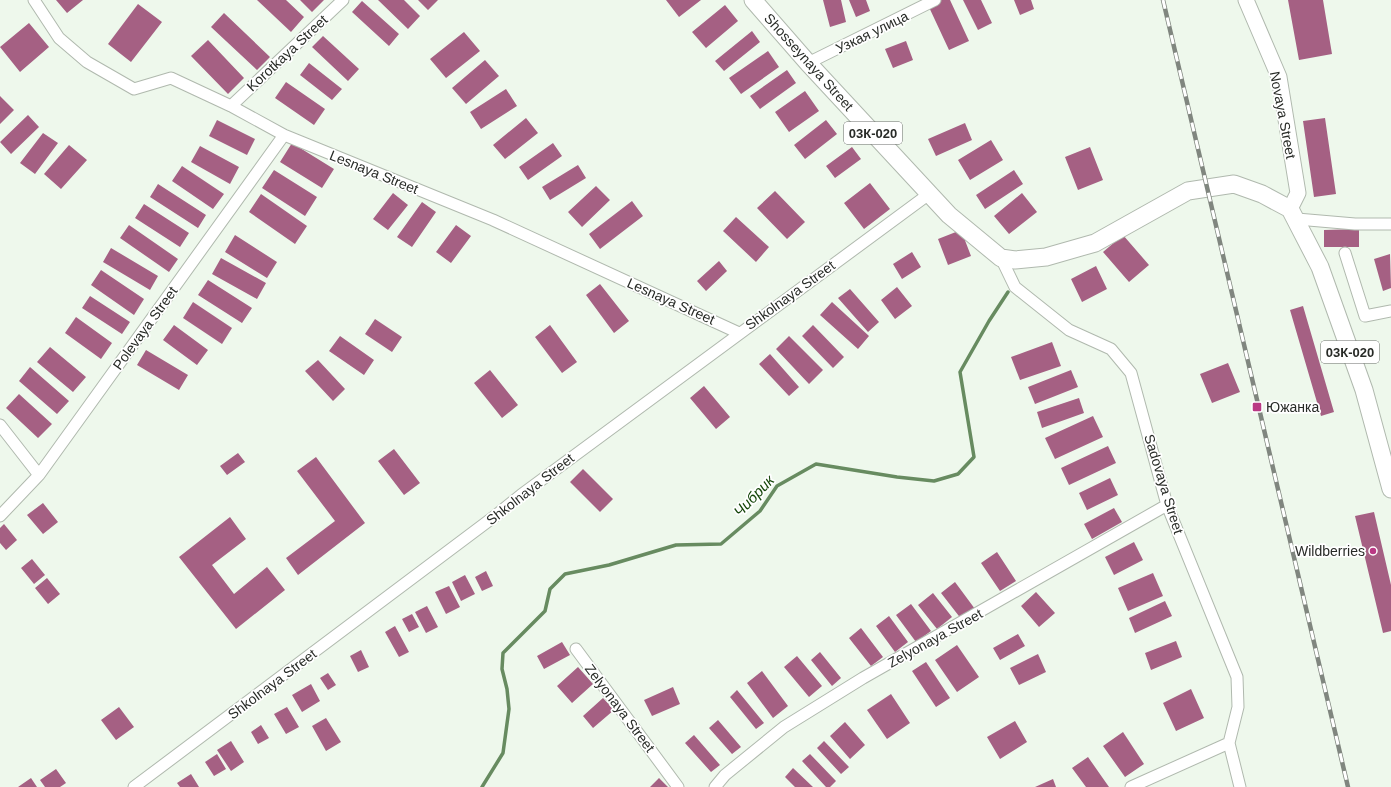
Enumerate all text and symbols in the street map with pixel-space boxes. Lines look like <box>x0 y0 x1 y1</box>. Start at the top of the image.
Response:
street label: Узкая улица <box>833 7 911 56</box>
street label: Shosseynaya Street <box>761 10 857 114</box>
street label: Korotkaya Street <box>243 12 331 94</box>
street label: Novaya Street <box>1267 70 1299 160</box>
road number: 03К-020 <box>844 122 902 144</box>
street label: Lesnaya Street <box>327 147 421 197</box>
street label: Shkolnaya Street <box>742 257 838 333</box>
street label: Lesnaya Street <box>625 275 717 328</box>
street label: Polevaya Street <box>109 283 181 373</box>
road number: 03К-020 <box>1321 341 1379 363</box>
place label: Южанка <box>1266 399 1319 415</box>
marker: Южанка <box>1251 401 1263 413</box>
street label: Sadovaya Street <box>1141 432 1187 536</box>
street label: Shkolnaya Street <box>483 450 577 528</box>
water label: Чибрик <box>730 471 778 520</box>
place label: Wildberries <box>1295 543 1365 559</box>
marker: Wildberries <box>1368 546 1378 556</box>
street label: Zelyonaya Street <box>885 605 985 671</box>
street label: Shkolnaya Street <box>225 645 319 722</box>
street label: Zelyonaya Street <box>582 661 658 755</box>

